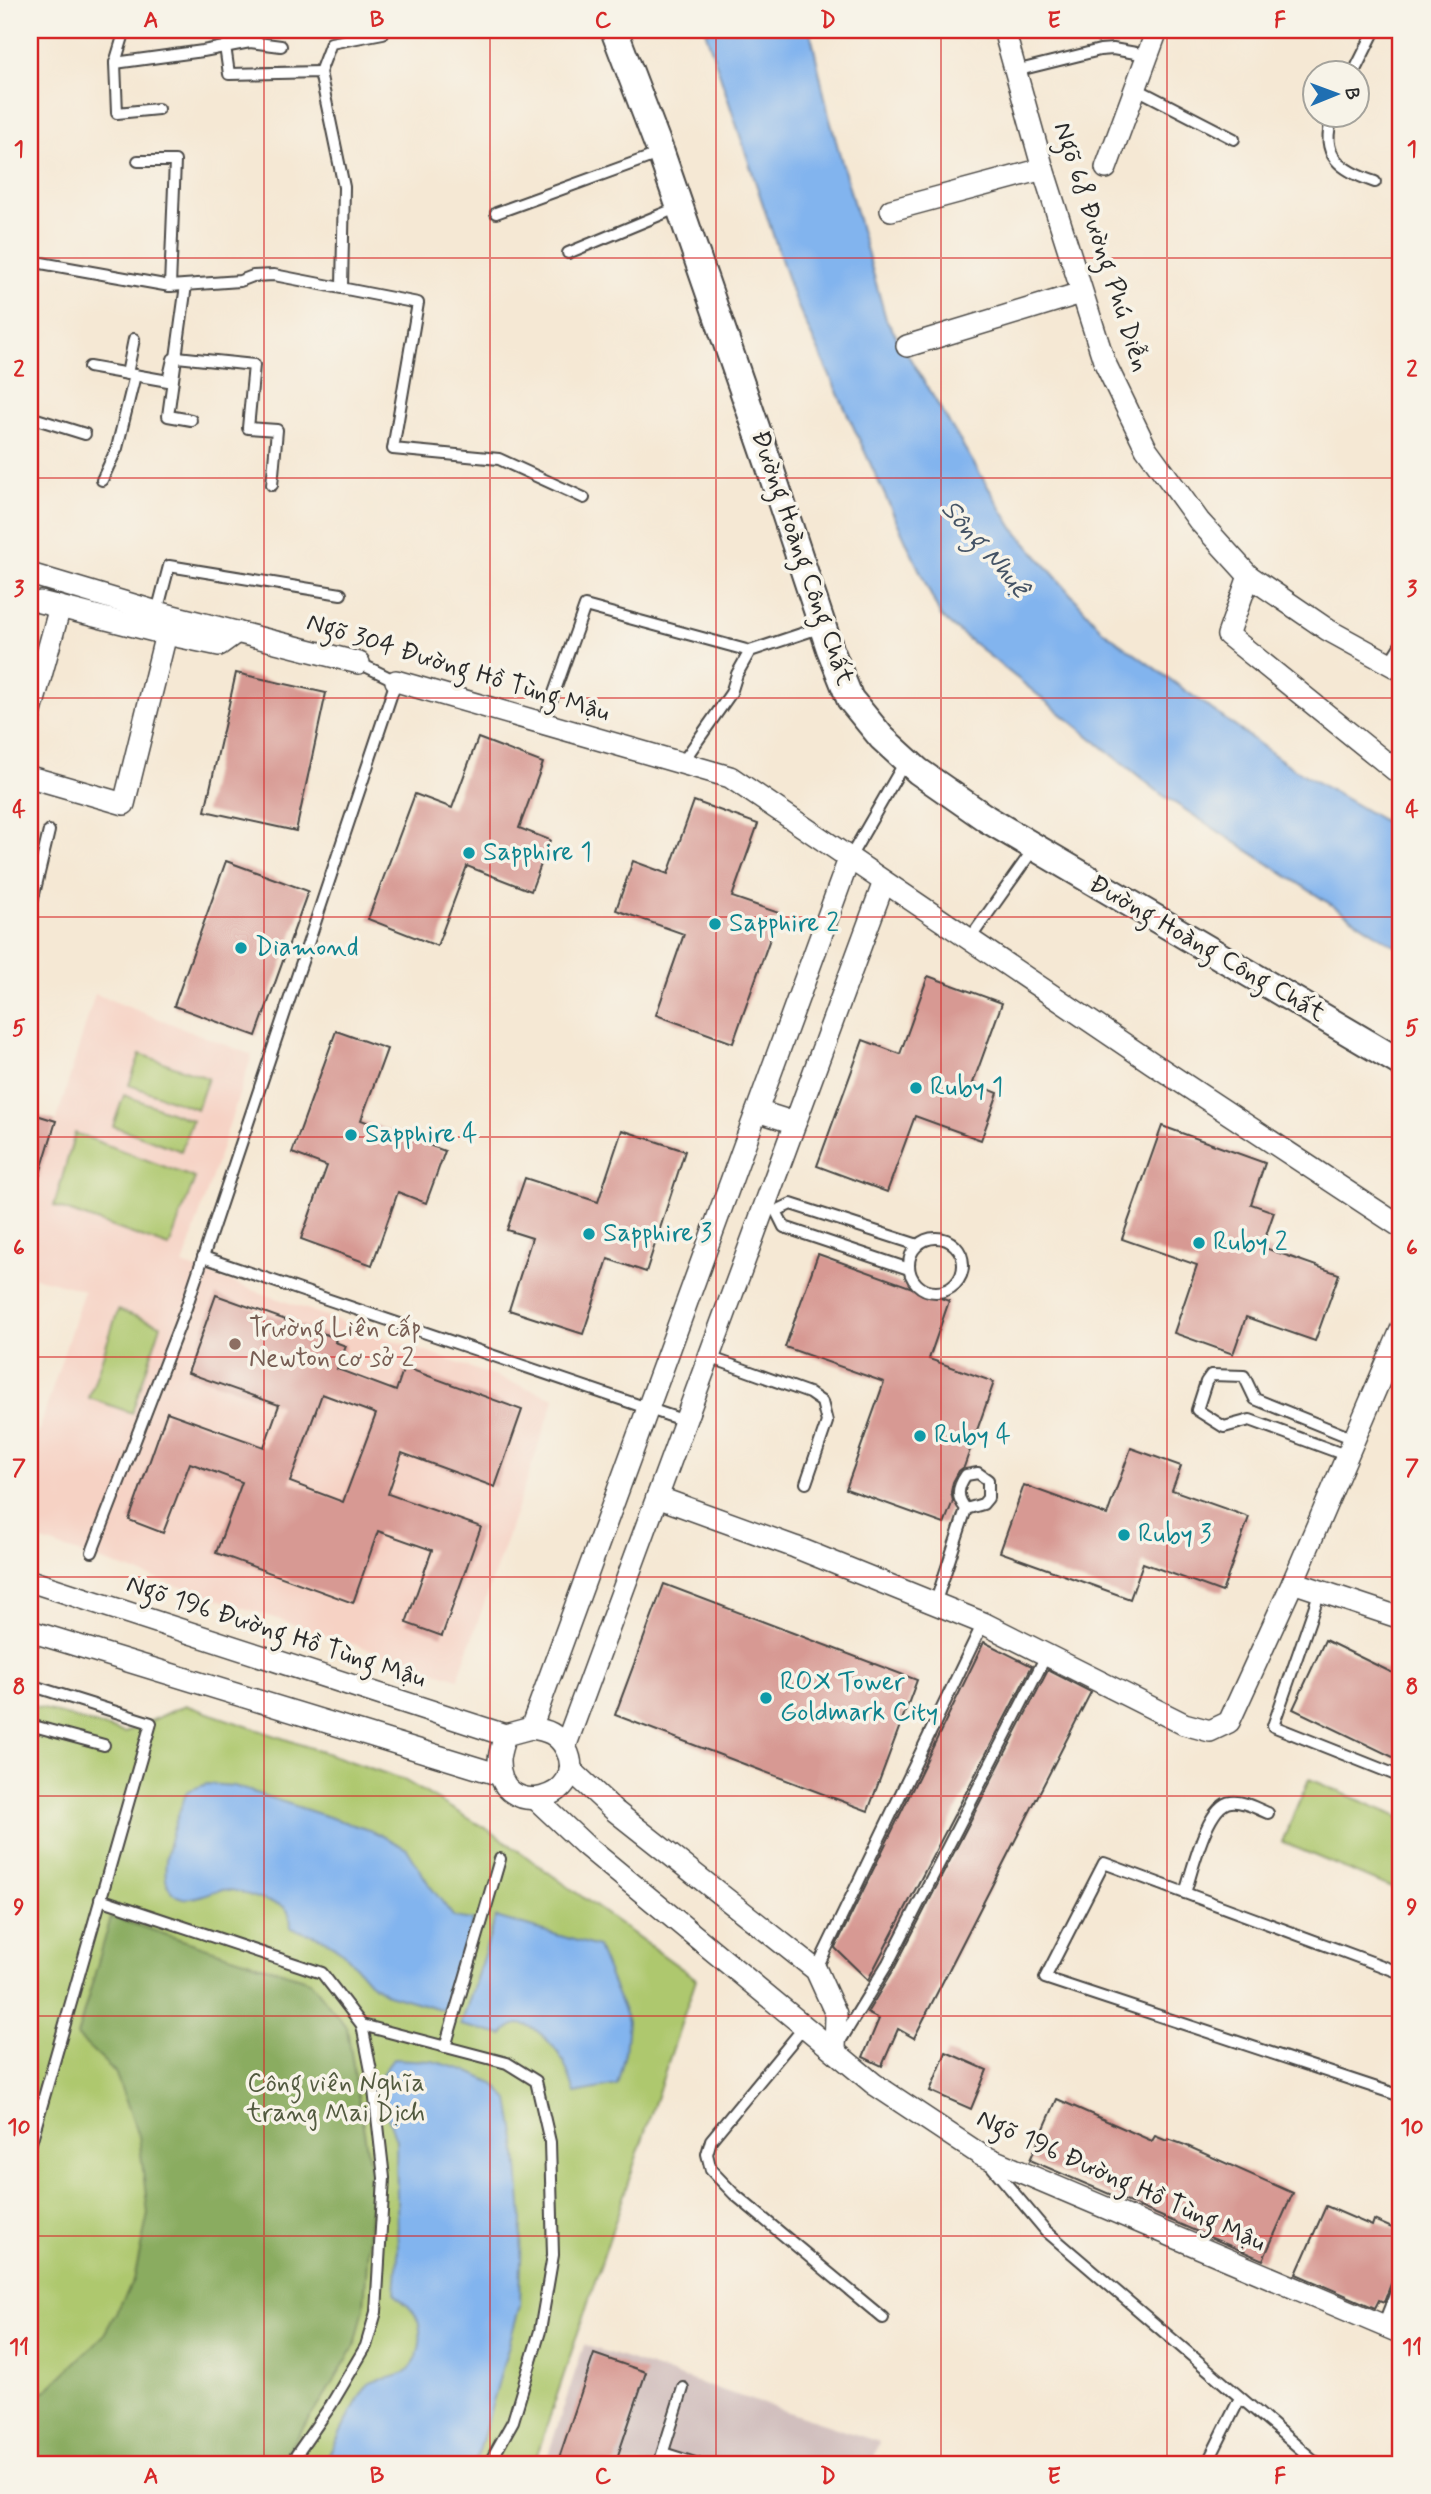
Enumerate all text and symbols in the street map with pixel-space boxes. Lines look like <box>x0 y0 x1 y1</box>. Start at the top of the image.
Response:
text: A <box>143 6 159 36</box>
text: B <box>370 6 385 36</box>
text: C <box>595 6 612 36</box>
text: D <box>820 6 836 36</box>
text: E <box>1047 6 1061 36</box>
text: F <box>1274 6 1286 36</box>
north arrow <box>1302 60 1372 130</box>
text: B <box>1339 87 1364 100</box>
street label: Ngõ 68 Đường Phú Diễn <box>1042 118 1157 377</box>
text: 1 <box>14 135 24 165</box>
text: 1 <box>1407 135 1417 165</box>
text: 2 <box>13 355 25 385</box>
text: 2 <box>1406 355 1418 385</box>
street label: Đường Hoàng Công Chất <box>740 426 862 691</box>
water label: Sông Nhuệ <box>930 492 1039 610</box>
text: 3 <box>14 575 25 605</box>
text: 3 <box>1407 575 1418 605</box>
street label: Ngõ 304 Đường Hồ Tùng Mậu <box>301 606 614 733</box>
text: 4 <box>12 795 26 825</box>
text: 4 <box>1405 795 1419 825</box>
place label: Sapphire 1 <box>483 836 592 870</box>
marker: Sapphire 1 <box>461 845 477 861</box>
street label: Đường Hoàng Công Chất <box>1081 867 1331 1033</box>
place label: Sapphire 2 <box>729 907 839 941</box>
marker: Sapphire 2 <box>707 916 723 932</box>
place label: Diamond <box>255 931 359 965</box>
marker: Diamond <box>233 940 249 956</box>
text: 5 <box>12 1014 26 1044</box>
text: 5 <box>1405 1014 1419 1044</box>
place label: Ruby 1 <box>930 1071 1003 1105</box>
marker: Ruby 1 <box>908 1080 924 1096</box>
place label: Sapphire 4 <box>365 1118 478 1152</box>
marker: Sapphire 4 <box>343 1127 359 1143</box>
place label: Sapphire 3 <box>603 1217 712 1251</box>
marker: Sapphire 3 <box>581 1226 597 1242</box>
place label: Ruby 2 <box>1213 1226 1288 1260</box>
text: 6 <box>13 1234 25 1264</box>
text: 6 <box>1406 1234 1418 1264</box>
marker: Ruby 2 <box>1191 1235 1207 1251</box>
place label: Trường Liên cấp Newton cơ sở 2 <box>249 1312 422 1376</box>
marker: Trường Liên cấp Newton cơ sở 2 <box>227 1336 243 1352</box>
place label: Ruby 4 <box>934 1419 1011 1453</box>
marker: Ruby 4 <box>912 1428 928 1444</box>
text: 7 <box>12 1454 26 1484</box>
text: 7 <box>1405 1454 1419 1484</box>
place label: Ruby 3 <box>1138 1518 1212 1552</box>
marker: Ruby 3 <box>1116 1527 1132 1543</box>
street label: Ngõ 196 Đường Hồ Tùng Mậu <box>121 1568 430 1699</box>
place label: ROX Tower Goldmark City <box>780 1666 938 1730</box>
text: 8 <box>13 1673 25 1703</box>
text: 8 <box>1406 1673 1418 1703</box>
marker: ROX Tower Goldmark City <box>758 1690 774 1706</box>
text: 9 <box>13 1893 25 1923</box>
text: 9 <box>1406 1893 1418 1923</box>
park label: Công viên Nghĩa trang Mai Dịch <box>246 2067 425 2131</box>
street label: Ngõ 196 Đường Hồ Tùng Mậu <box>970 2102 1271 2263</box>
text: 10 <box>7 2113 31 2143</box>
text: 10 <box>1400 2113 1424 2143</box>
text: 11 <box>9 2333 29 2363</box>
text: 11 <box>1402 2333 1422 2363</box>
text: A <box>143 2462 159 2492</box>
text: B <box>370 2462 385 2492</box>
text: C <box>595 2462 612 2492</box>
text: D <box>820 2462 836 2492</box>
text: E <box>1047 2462 1061 2492</box>
text: F <box>1274 2462 1286 2492</box>

